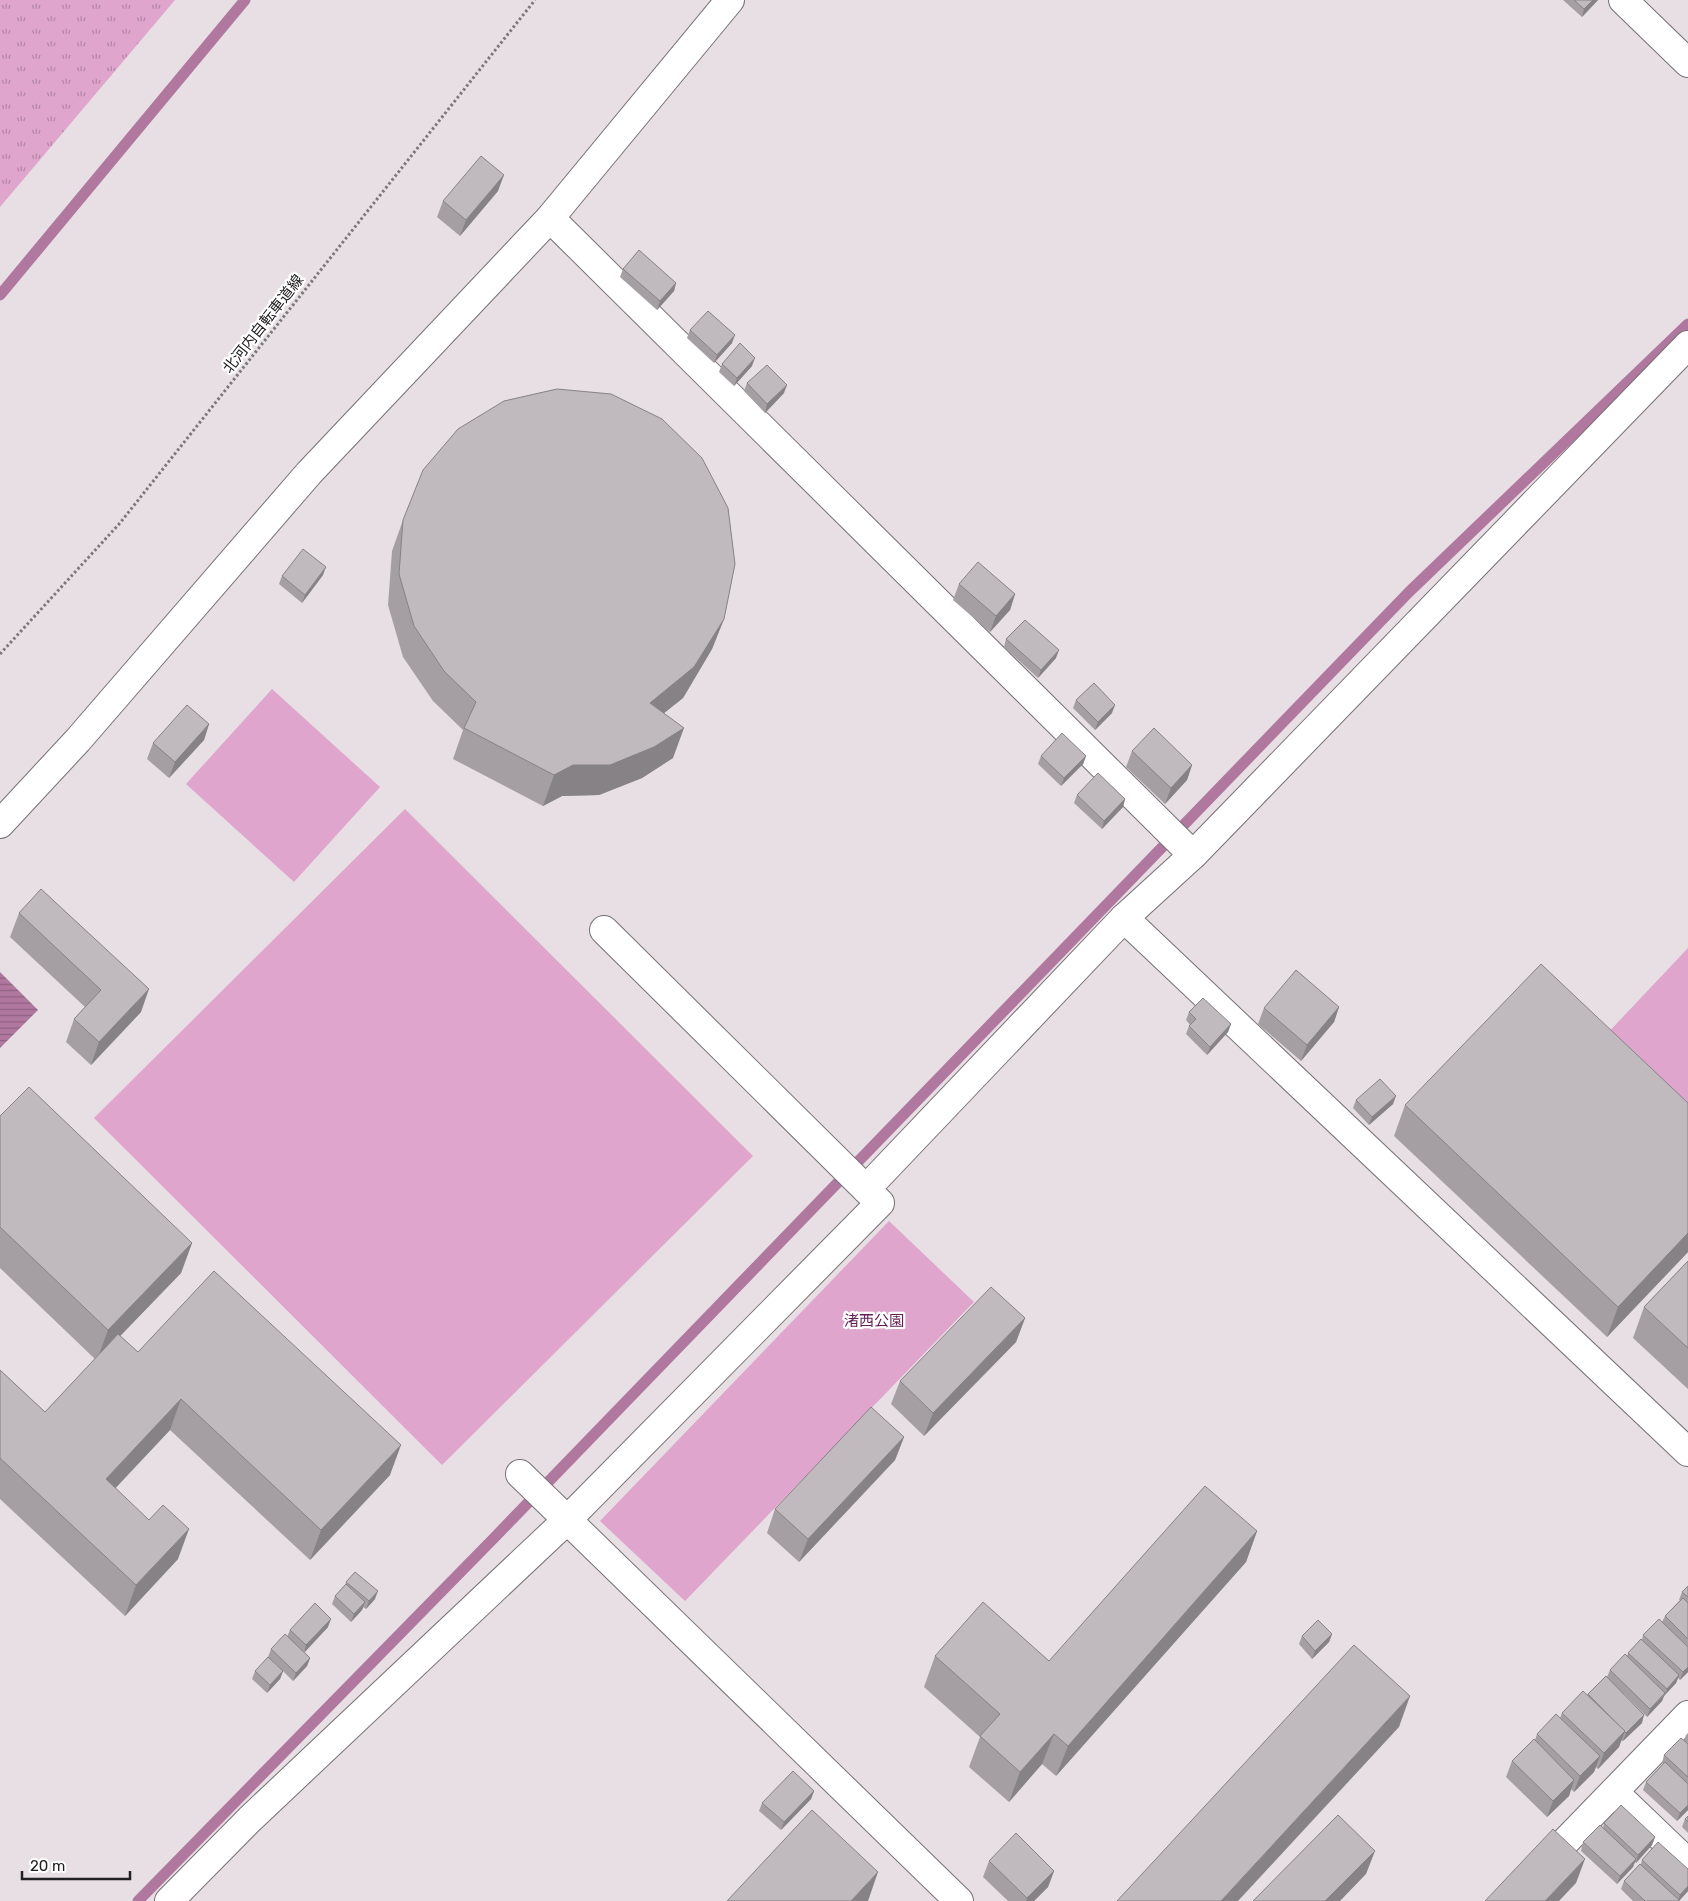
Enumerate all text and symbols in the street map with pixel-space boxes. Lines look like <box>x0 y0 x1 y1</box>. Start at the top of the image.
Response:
street label: 北河内自転車道線 <box>219 271 307 377</box>
park label: 渚西公園 <box>844 1312 904 1330</box>
scale bar <box>22 1848 130 1880</box>
text: 20 m <box>30 1857 65 1875</box>

